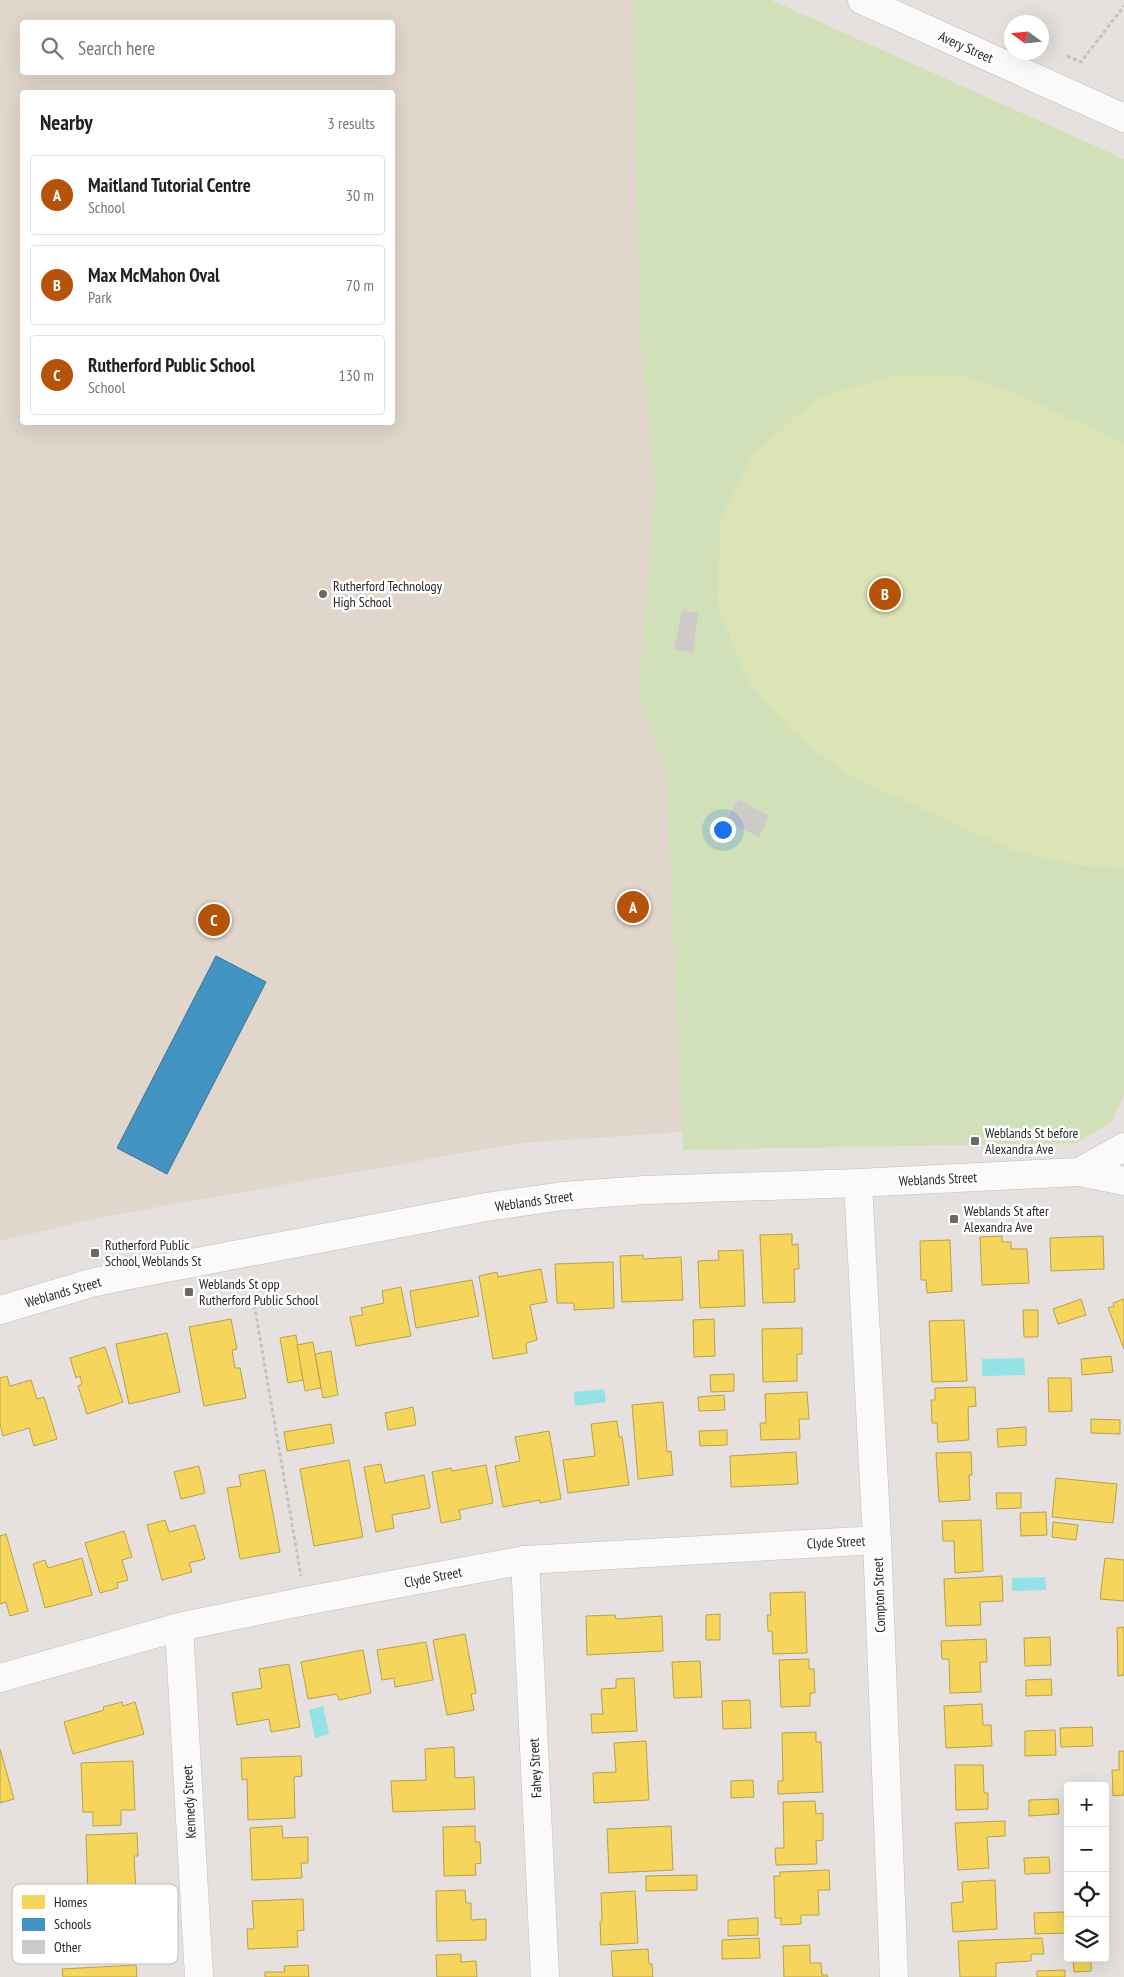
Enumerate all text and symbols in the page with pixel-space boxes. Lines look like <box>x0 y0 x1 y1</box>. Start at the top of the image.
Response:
north arrow <box>1004 15 1049 60</box>
search box <box>20 20 395 75</box>
street label: Avery Street <box>936 27 996 67</box>
icon: search <box>38 34 66 62</box>
text: Search here <box>78 36 155 60</box>
text: Nearby <box>40 109 93 136</box>
text: 3 results <box>328 113 375 133</box>
text: Maitland Tutorial Centre <box>88 173 251 197</box>
text: A <box>53 185 61 205</box>
text: 30 m <box>346 185 374 205</box>
text: School <box>88 197 125 217</box>
text: Max McMahon Oval <box>88 263 220 287</box>
text: B <box>53 275 61 295</box>
text: 70 m <box>346 275 374 295</box>
text: Park <box>88 287 112 307</box>
text: Rutherford Public School <box>88 353 255 377</box>
text: C <box>53 365 61 385</box>
text: 130 m <box>339 365 374 385</box>
text: School <box>88 377 125 397</box>
pin: B <box>869 575 901 613</box>
place label: Rutherford Technology High School <box>333 577 443 611</box>
marker: Rutherford Technology High School <box>317 588 329 600</box>
your location <box>710 817 736 843</box>
pin: A <box>617 888 649 926</box>
pin: C <box>198 901 230 939</box>
place label: Weblands St before Alexandra Ave <box>985 1124 1079 1158</box>
marker: Weblands St before Alexandra Ave <box>969 1135 981 1147</box>
street label: Weblands Street <box>898 1168 978 1190</box>
street label: Weblands Street <box>494 1187 574 1215</box>
place label: Weblands St after Alexandra Ave <box>964 1202 1049 1236</box>
marker: Weblands St after Alexandra Ave <box>948 1213 960 1225</box>
place label: Rutherford Public School, Weblands St <box>105 1236 201 1270</box>
marker: Rutherford Public School, Weblands St <box>89 1247 101 1259</box>
street label: Weblands Street <box>23 1272 103 1311</box>
place label: Weblands St opp Rutherford Public School <box>199 1275 319 1309</box>
marker: Weblands St opp Rutherford Public School <box>183 1286 195 1298</box>
street label: Clyde Street <box>806 1531 866 1553</box>
street label: Compton Street <box>869 1557 889 1633</box>
street label: Clyde Street <box>402 1563 464 1591</box>
street label: Fahey Street <box>524 1737 546 1798</box>
street label: Kennedy Street <box>178 1765 200 1839</box>
map controls <box>1064 1782 1109 1962</box>
button: + <box>1064 1782 1109 1827</box>
button: − <box>1064 1827 1109 1872</box>
button: locate <box>1064 1872 1109 1917</box>
legend <box>12 1884 178 1964</box>
text: Homes <box>54 1893 87 1911</box>
text: Schools <box>54 1915 91 1933</box>
button: layers <box>1064 1917 1109 1962</box>
text: Other <box>54 1938 81 1956</box>

